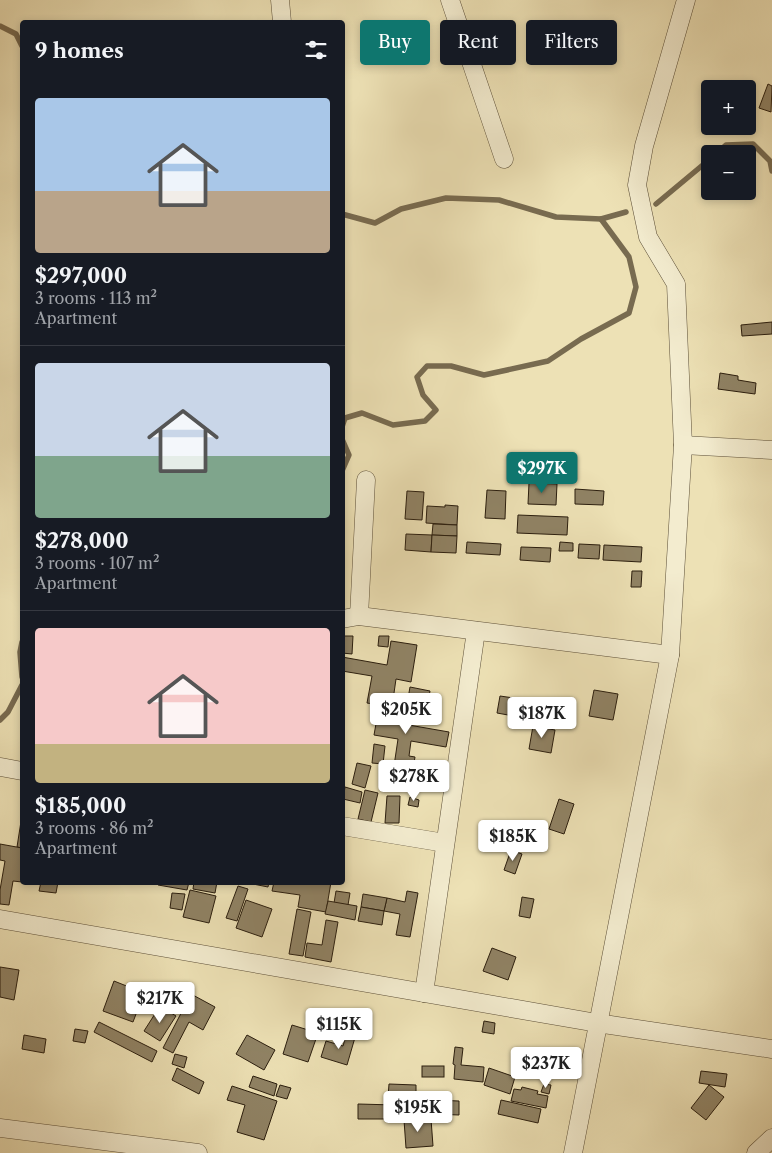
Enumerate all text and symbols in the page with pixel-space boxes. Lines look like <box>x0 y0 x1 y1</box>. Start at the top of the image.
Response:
chip: Buy <box>360 20 430 65</box>
chip: Rent <box>440 20 516 65</box>
chip: Filters <box>526 20 617 65</box>
icon: filters <box>302 36 330 64</box>
text: 9 homes <box>35 38 124 63</box>
map controls <box>701 80 756 200</box>
button: + <box>701 80 756 135</box>
icon: home <box>138 130 228 220</box>
button: − <box>701 145 756 200</box>
text: $297,000 <box>35 263 127 288</box>
text: 3 rooms · 113 m² <box>35 288 157 308</box>
text: Apartment <box>35 308 117 328</box>
icon: home <box>138 396 228 486</box>
pin: $297K <box>507 452 577 494</box>
text: $297K <box>517 458 567 478</box>
text: $278,000 <box>35 528 129 553</box>
text: 3 rooms · 107 m² <box>35 553 160 573</box>
text: Apartment <box>35 573 117 593</box>
icon: home <box>138 661 228 751</box>
pin: $205K <box>371 692 441 735</box>
pin: $187K <box>507 696 577 739</box>
text: $205K <box>381 699 431 719</box>
text: $187K <box>518 703 566 723</box>
pin: $278K <box>379 760 449 802</box>
text: $278K <box>389 766 439 786</box>
text: $185,000 <box>35 793 126 818</box>
text: 3 rooms · 86 m² <box>35 818 154 838</box>
pin: $185K <box>478 820 548 862</box>
text: $185K <box>489 826 537 846</box>
text: Apartment <box>35 838 117 858</box>
pin: $217K <box>125 982 195 1024</box>
text: $217K <box>137 988 183 1008</box>
pin: $115K <box>304 1008 374 1050</box>
text: $115K <box>317 1014 361 1034</box>
pin: $237K <box>511 1046 581 1089</box>
text: $237K <box>522 1053 570 1073</box>
pin: $195K <box>383 1090 453 1133</box>
text: $195K <box>394 1097 442 1117</box>

